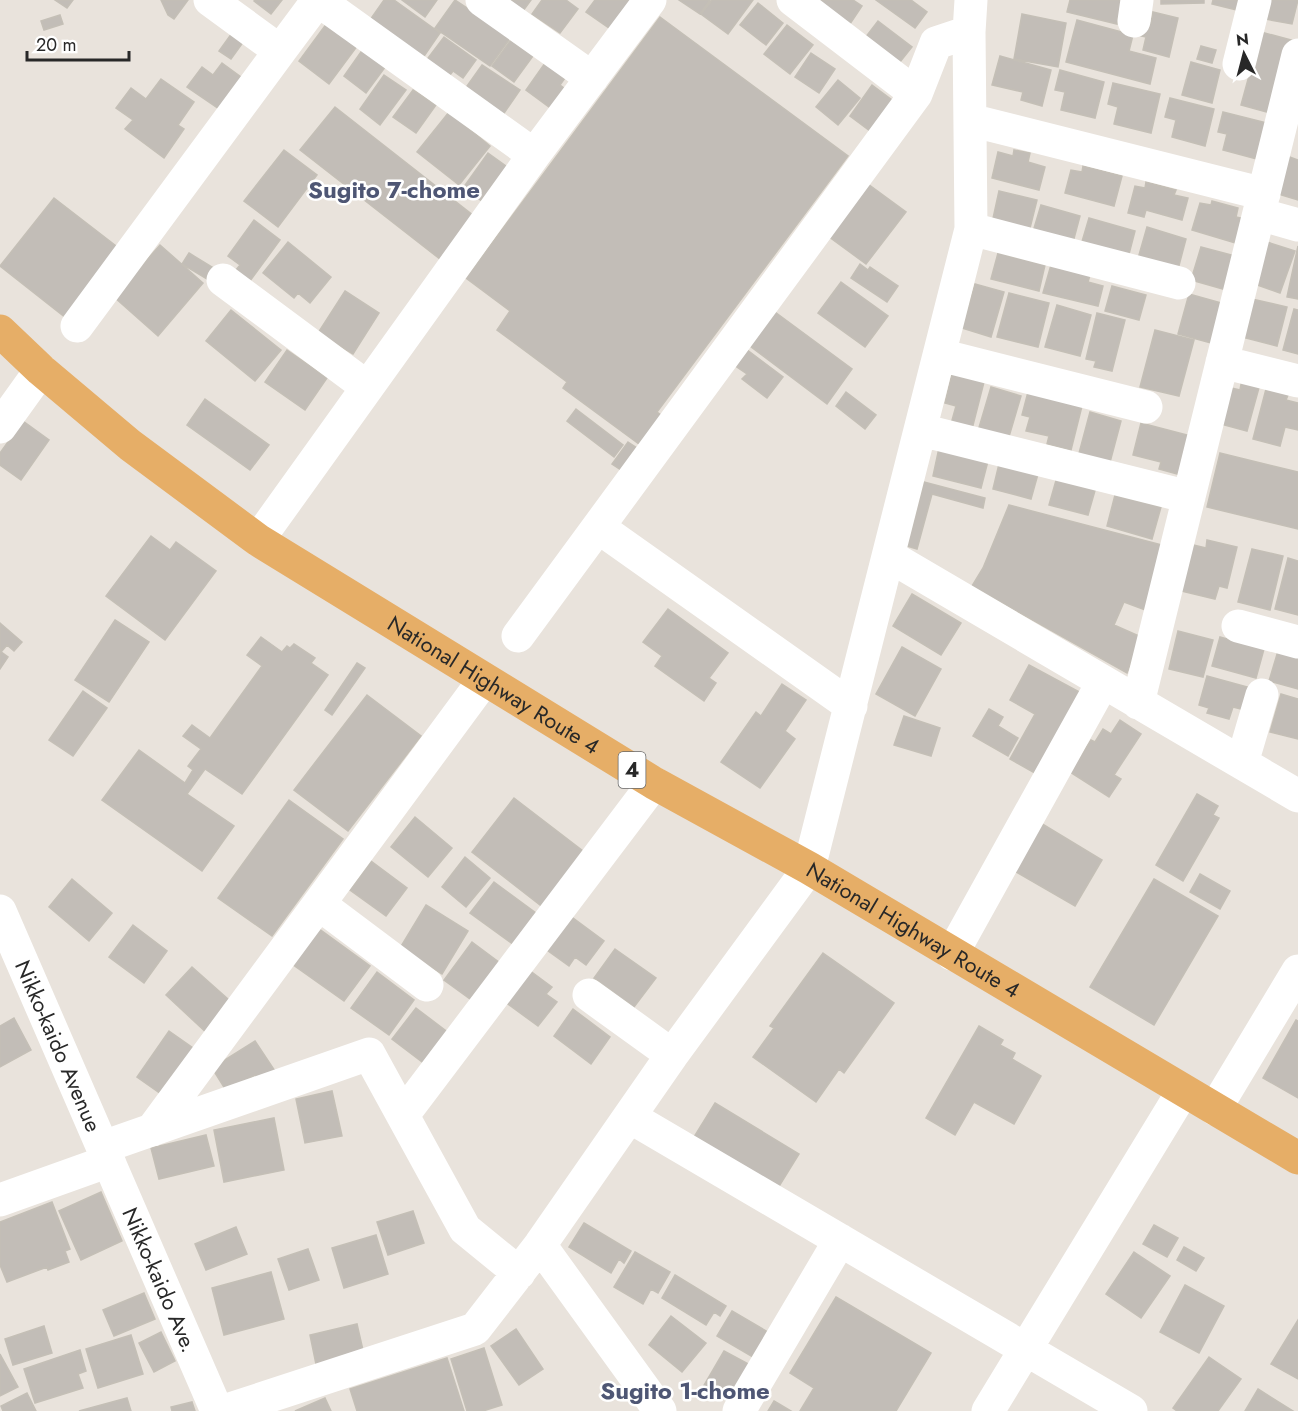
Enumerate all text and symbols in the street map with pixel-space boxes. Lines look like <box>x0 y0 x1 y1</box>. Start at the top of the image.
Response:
scale bar <box>27 24 129 62</box>
north arrow <box>1214 24 1274 84</box>
text: N <box>1235 27 1250 52</box>
text: 20 m <box>36 32 76 58</box>
district label: Sugito 7-chome <box>308 172 480 207</box>
street label: National Highway Route 4 <box>382 607 606 762</box>
road number: 4 <box>618 752 646 788</box>
street label: National Highway Route 4 <box>800 854 1026 1006</box>
street label: Nikko-kaido Avenue <box>7 955 110 1137</box>
street label: Nikko-kaido Ave. <box>114 1202 206 1357</box>
district label: Sugito 1-chome <box>600 1373 770 1408</box>

